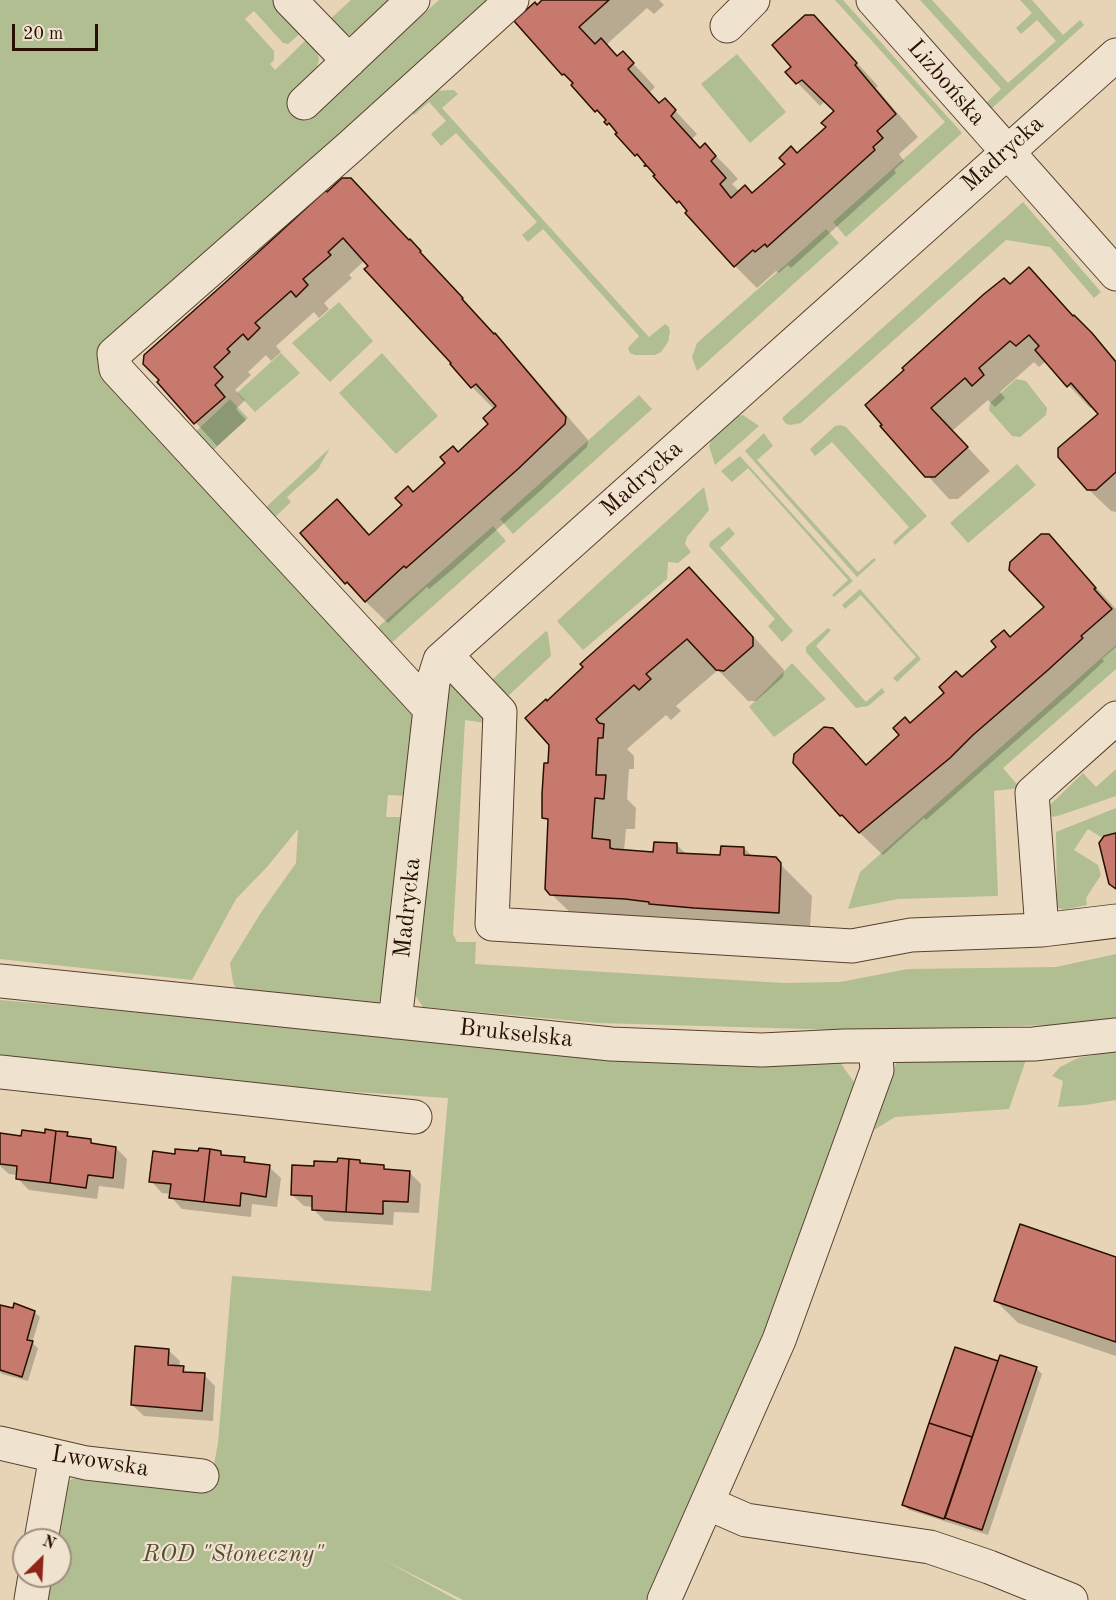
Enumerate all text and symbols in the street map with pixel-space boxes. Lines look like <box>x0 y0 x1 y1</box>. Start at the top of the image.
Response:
scale bar <box>15 12 100 50</box>
text: 20 m <box>23 25 63 43</box>
street label: Lizbońska <box>901 34 991 132</box>
street label: Madrycka <box>956 110 1050 198</box>
street label: Madrycka <box>595 435 689 523</box>
street label: Madrycka <box>388 856 428 960</box>
street label: Brukselska <box>458 1014 574 1054</box>
street label: Lwowska <box>49 1440 151 1484</box>
north arrow <box>12 1528 72 1588</box>
text: N <box>40 1534 57 1553</box>
park label: ROD "Słoneczny" <box>142 1541 324 1569</box>

